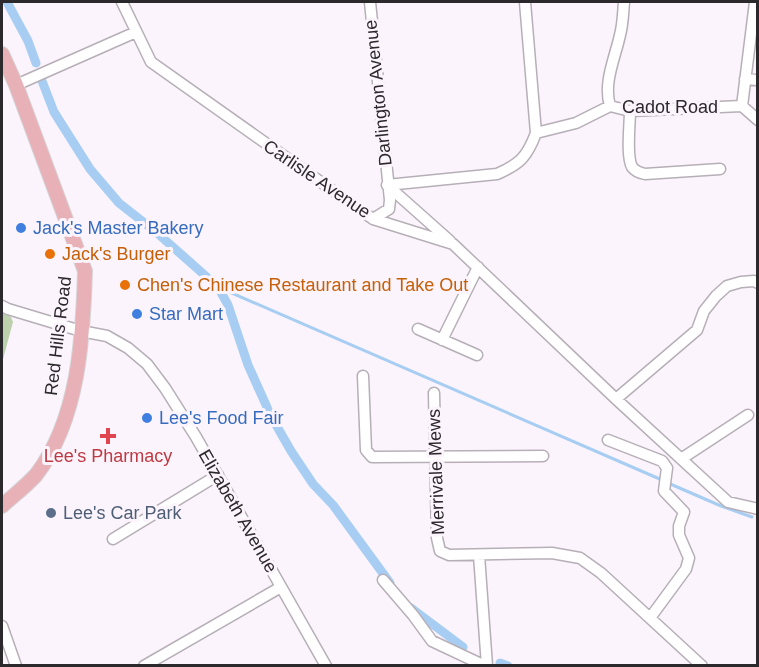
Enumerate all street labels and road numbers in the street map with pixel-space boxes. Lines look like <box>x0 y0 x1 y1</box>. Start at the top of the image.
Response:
street label: Darlington Avenue <box>360 19 396 167</box>
street label: Cadot Road <box>622 97 718 117</box>
street label: Carlisle Avenue <box>260 136 374 222</box>
street label: Red Hills Road <box>41 275 75 397</box>
street label: Merrivale Mews <box>424 409 448 535</box>
street label: Elizabeth Avenue <box>195 446 281 576</box>

